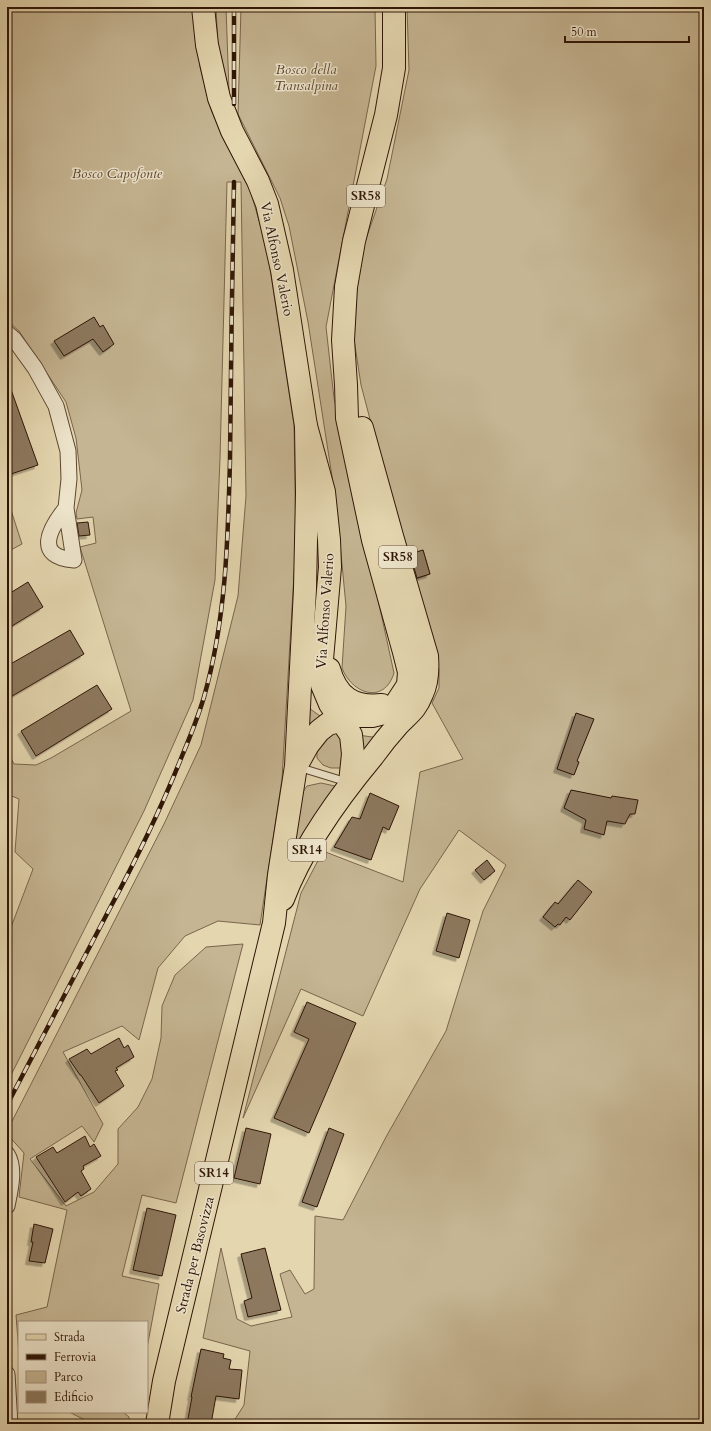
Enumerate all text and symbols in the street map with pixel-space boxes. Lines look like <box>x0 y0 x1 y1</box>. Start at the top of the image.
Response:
scale bar <box>565 18 689 44</box>
text: 50 m <box>571 24 598 40</box>
park label: Bosco della Transalpina <box>274 60 338 95</box>
park label: Bosco Capofonte <box>72 164 163 183</box>
road number: SR58 <box>347 185 385 207</box>
street label: Via Alfonso Valerio <box>256 200 298 318</box>
road number: SR58 <box>379 546 417 568</box>
street label: Via Alfonso Valerio <box>311 552 339 670</box>
road number: SR14 <box>288 839 326 861</box>
road number: SR14 <box>195 1162 233 1184</box>
street label: Strada per Basovizza <box>171 1195 219 1315</box>
legend <box>18 1321 148 1413</box>
text: Strada <box>54 1329 86 1345</box>
text: Ferrovia <box>54 1349 97 1365</box>
text: Parco <box>54 1369 83 1385</box>
text: Edificio <box>54 1389 94 1405</box>

